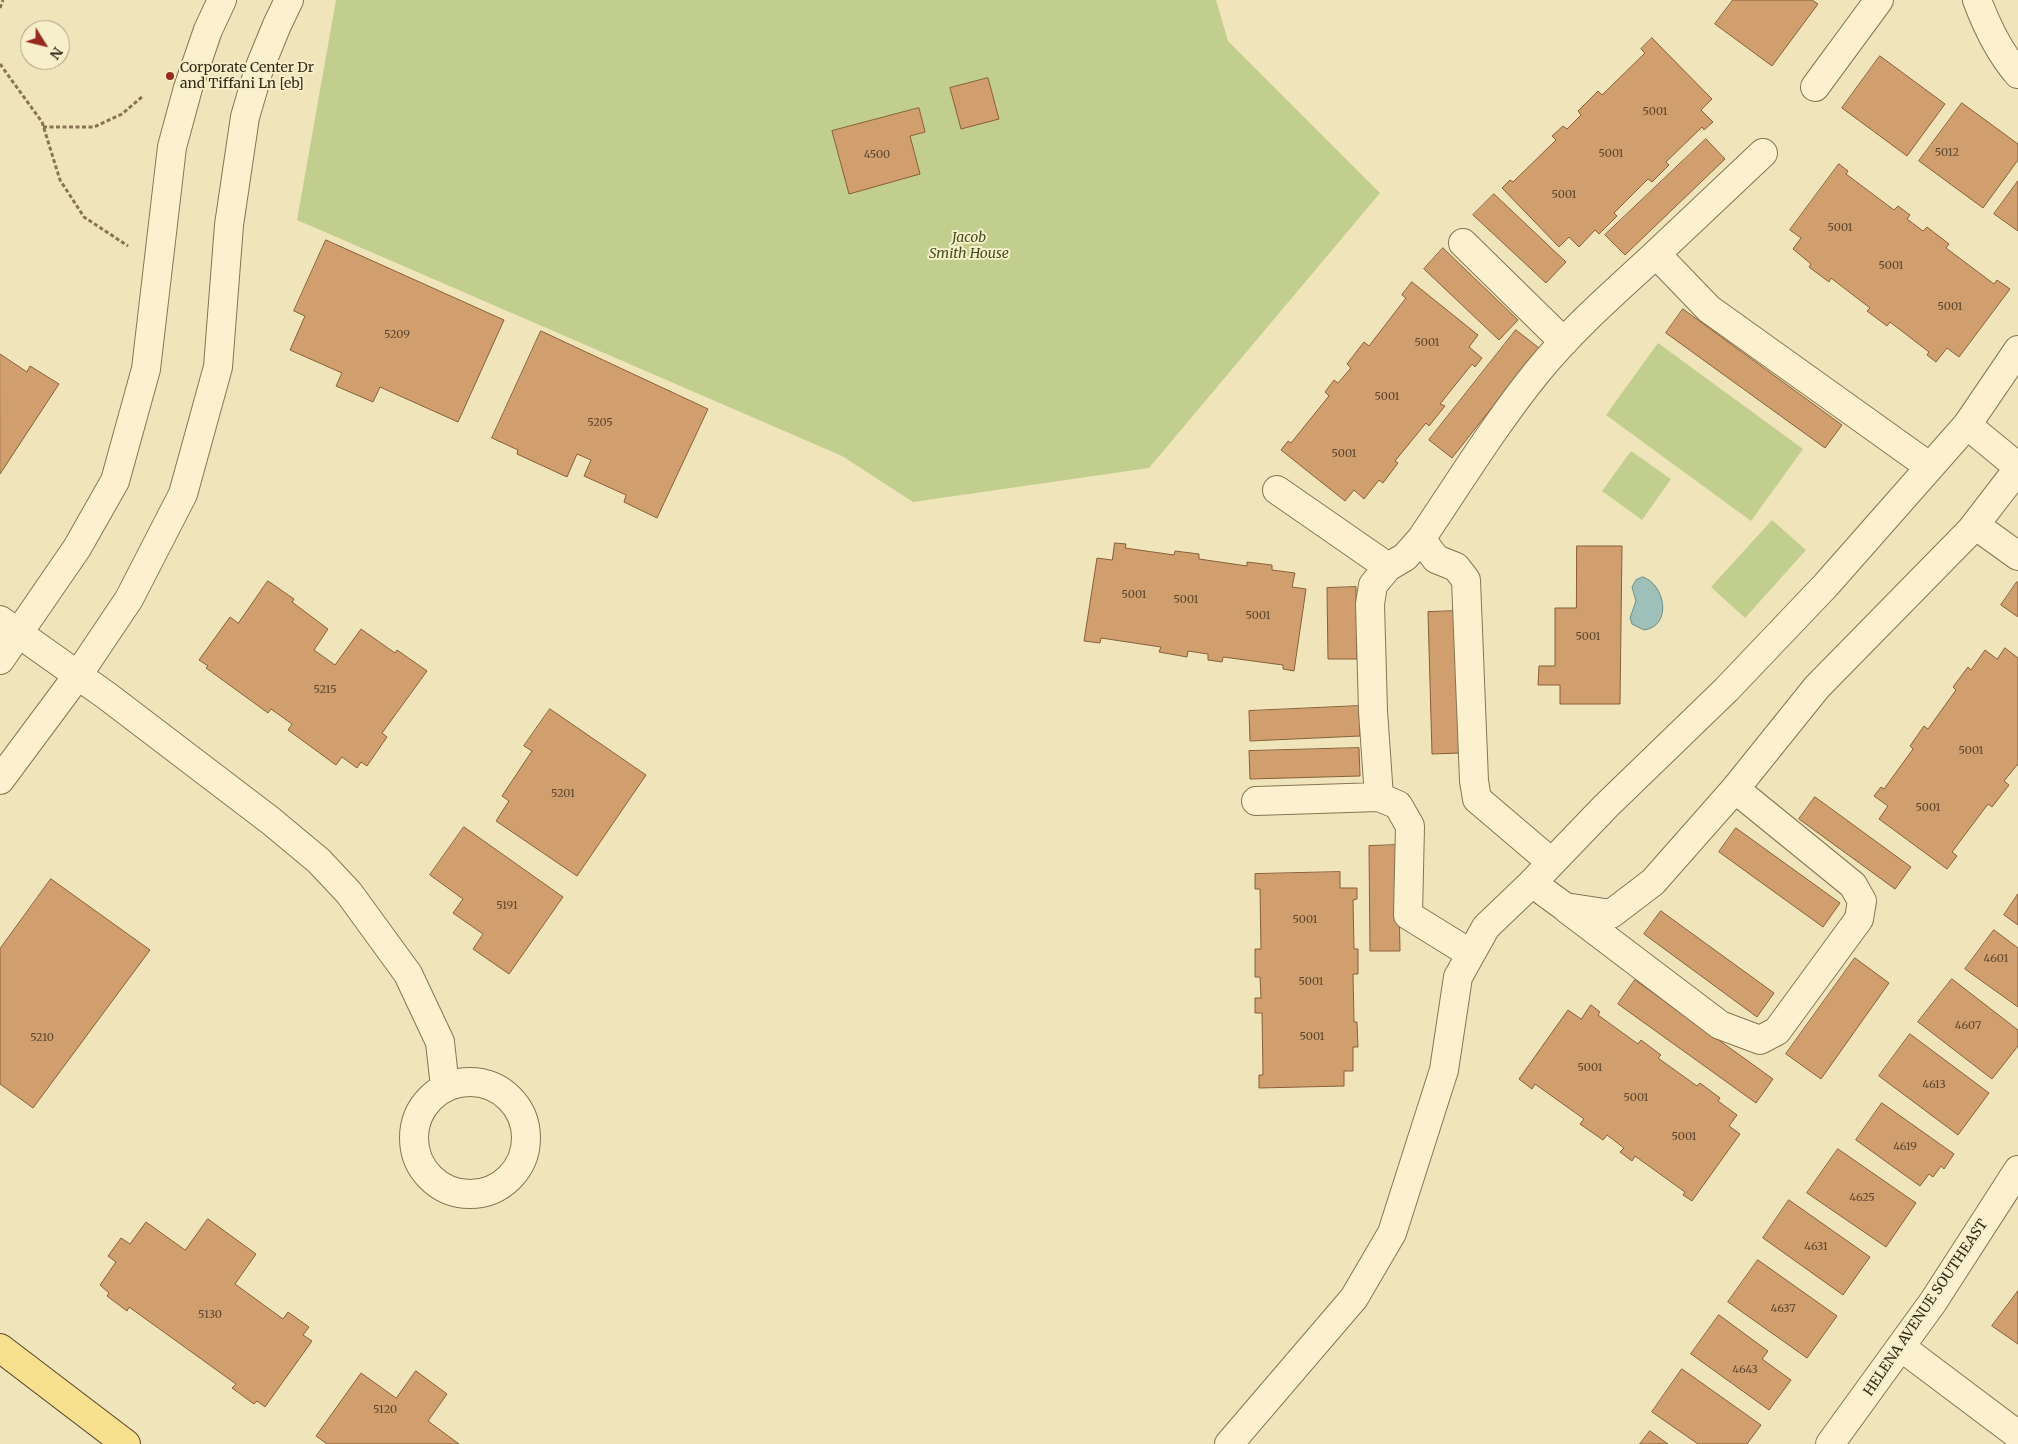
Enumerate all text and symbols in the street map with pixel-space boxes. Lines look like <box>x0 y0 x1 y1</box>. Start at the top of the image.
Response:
north arrow <box>20 20 70 70</box>
text: N <box>46 43 67 63</box>
place label: Corporate Center Dr and Tiffani Ln [eb] <box>180 60 314 92</box>
marker: Corporate Center Dr and Tiffani Ln [eb] <box>164 70 176 82</box>
house number: 5001 <box>1642 105 1668 119</box>
house number: 5012 <box>1935 146 1959 160</box>
house number: 5001 <box>1598 147 1624 161</box>
house number: 4500 <box>864 148 890 162</box>
house number: 5001 <box>1551 188 1577 202</box>
house number: 5001 <box>1827 221 1853 235</box>
park label: Jacob Smith House <box>929 230 1009 262</box>
house number: 5001 <box>1878 259 1904 273</box>
house number: 5001 <box>1937 300 1963 314</box>
house number: 5209 <box>384 328 410 342</box>
house number: 5001 <box>1414 336 1440 350</box>
house number: 5001 <box>1374 390 1400 404</box>
house number: 5205 <box>587 416 613 430</box>
house number: 5001 <box>1331 447 1357 461</box>
house number: 5001 <box>1121 588 1147 602</box>
house number: 5001 <box>1173 593 1199 607</box>
house number: 5001 <box>1245 609 1271 623</box>
house number: 5001 <box>1575 630 1601 644</box>
house number: 5215 <box>313 683 337 697</box>
house number: 5001 <box>1958 744 1984 758</box>
house number: 5201 <box>551 787 575 801</box>
house number: 5001 <box>1915 801 1941 815</box>
house number: 5191 <box>496 899 518 913</box>
house number: 5001 <box>1292 913 1318 927</box>
house number: 4601 <box>1984 952 2008 966</box>
house number: 5001 <box>1298 975 1324 989</box>
house number: 4607 <box>1955 1019 1981 1033</box>
house number: 5001 <box>1299 1030 1325 1044</box>
house number: 5210 <box>30 1031 54 1045</box>
house number: 5001 <box>1577 1061 1603 1075</box>
house number: 4613 <box>1922 1078 1946 1092</box>
house number: 5001 <box>1623 1091 1649 1105</box>
house number: 5001 <box>1671 1130 1697 1144</box>
house number: 4619 <box>1893 1140 1917 1154</box>
house number: 4625 <box>1849 1191 1875 1205</box>
street label: HELENA AVENUE SOUTHEAST <box>1860 1216 1992 1400</box>
house number: 4631 <box>1804 1240 1828 1254</box>
house number: 4637 <box>1771 1302 1795 1316</box>
house number: 5130 <box>198 1308 222 1322</box>
house number: 4643 <box>1732 1363 1758 1377</box>
house number: 5120 <box>373 1403 397 1417</box>

